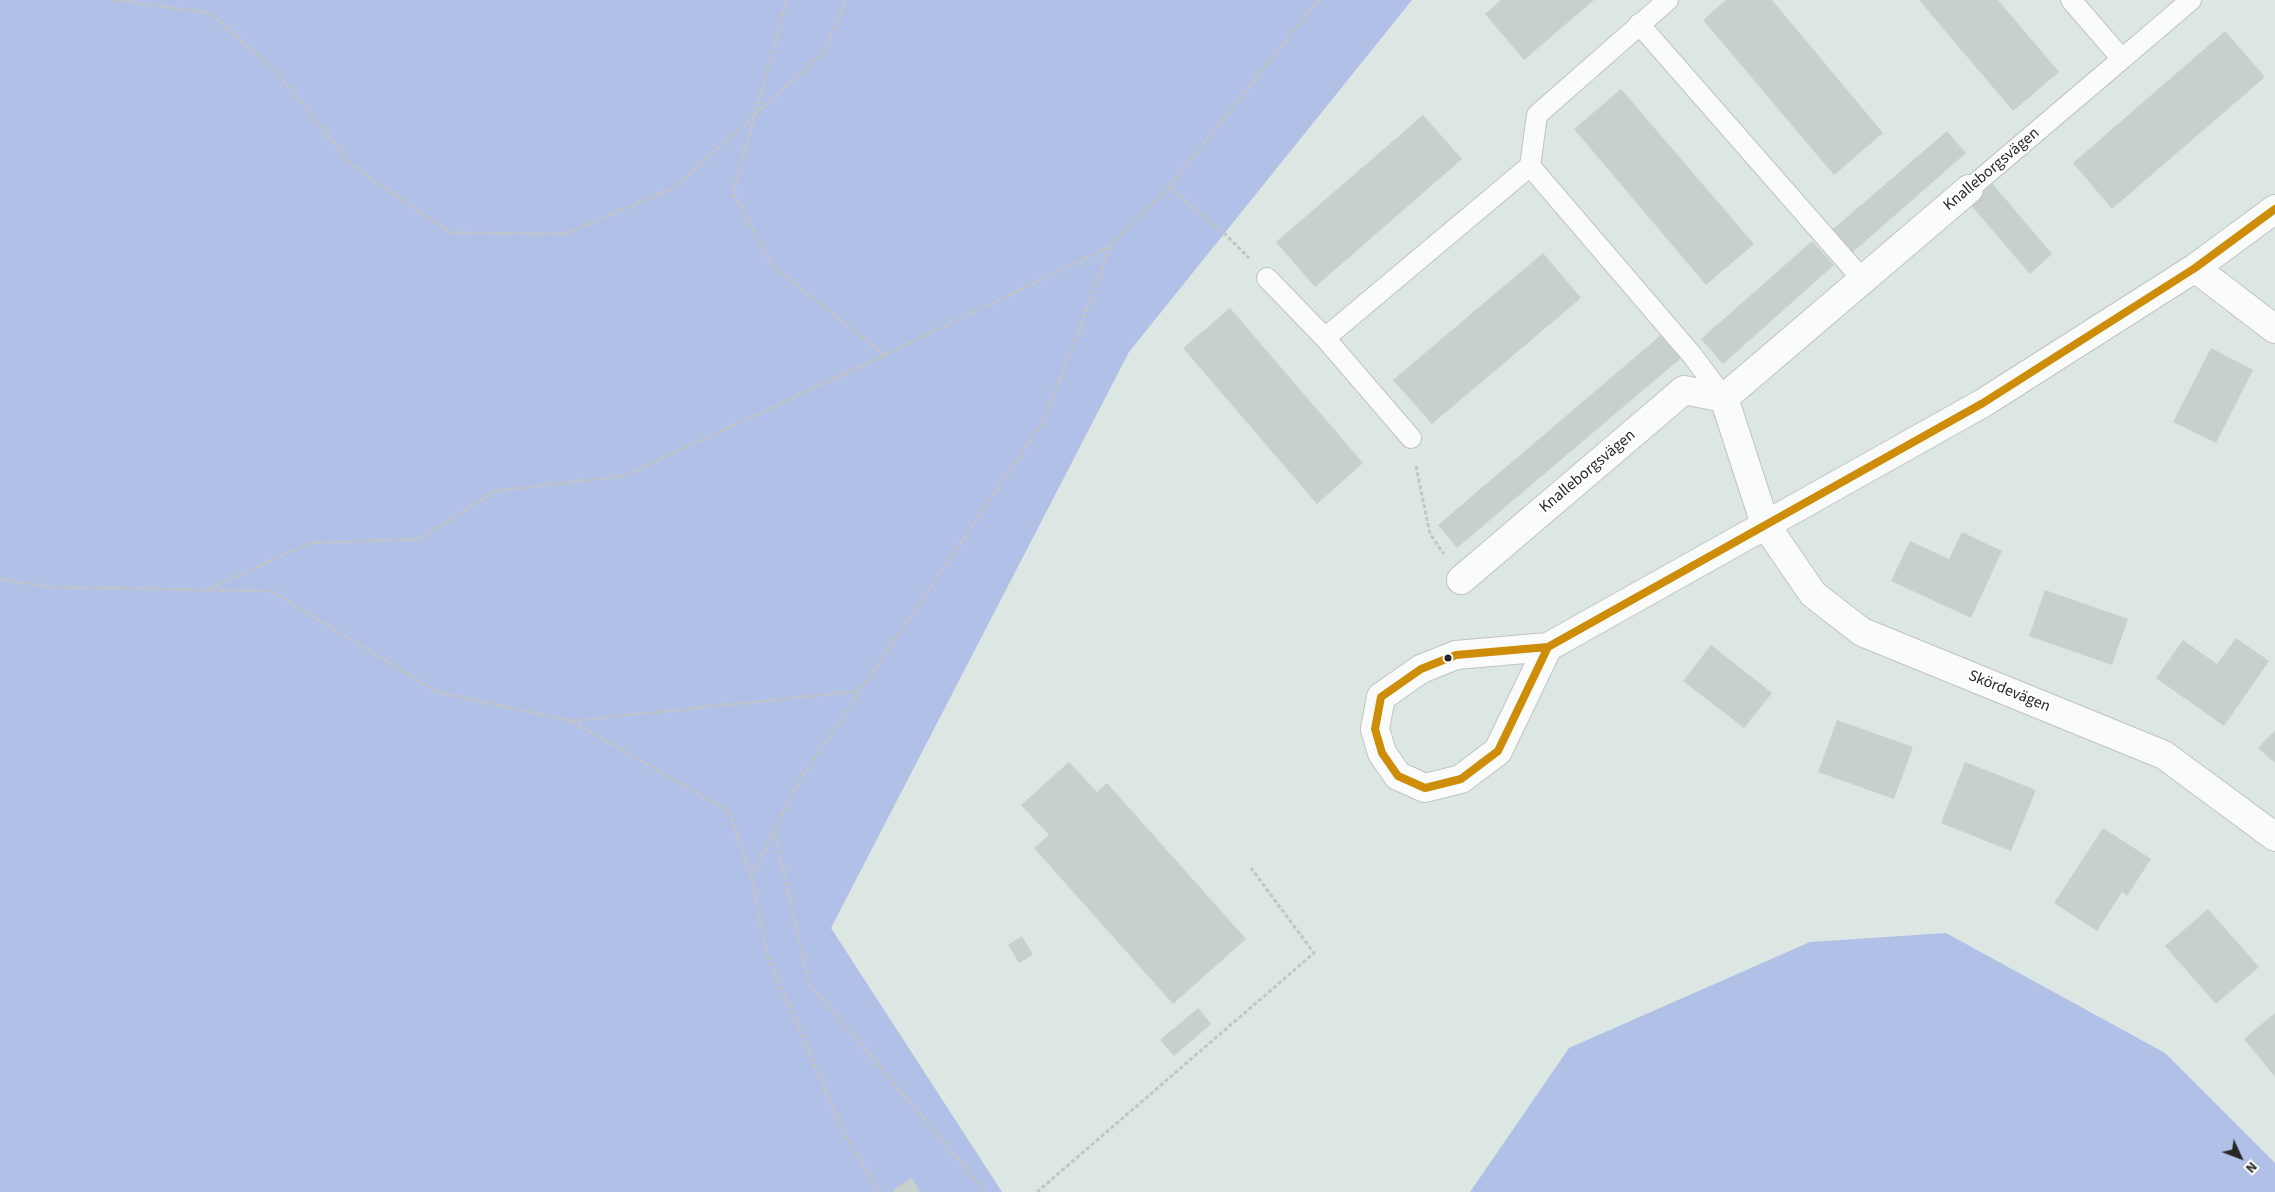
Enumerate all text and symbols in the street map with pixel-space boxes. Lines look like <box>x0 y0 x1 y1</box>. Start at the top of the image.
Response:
street label: Knalleborgsvägen <box>1940 124 2044 216</box>
street label: Knalleborgsvägen <box>1536 426 1640 518</box>
unlabelled marker <box>1443 653 1453 663</box>
street label: Skördevägen <box>1965 667 2053 717</box>
north arrow <box>2215 1132 2265 1182</box>
text: N <box>2240 1157 2261 1177</box>

